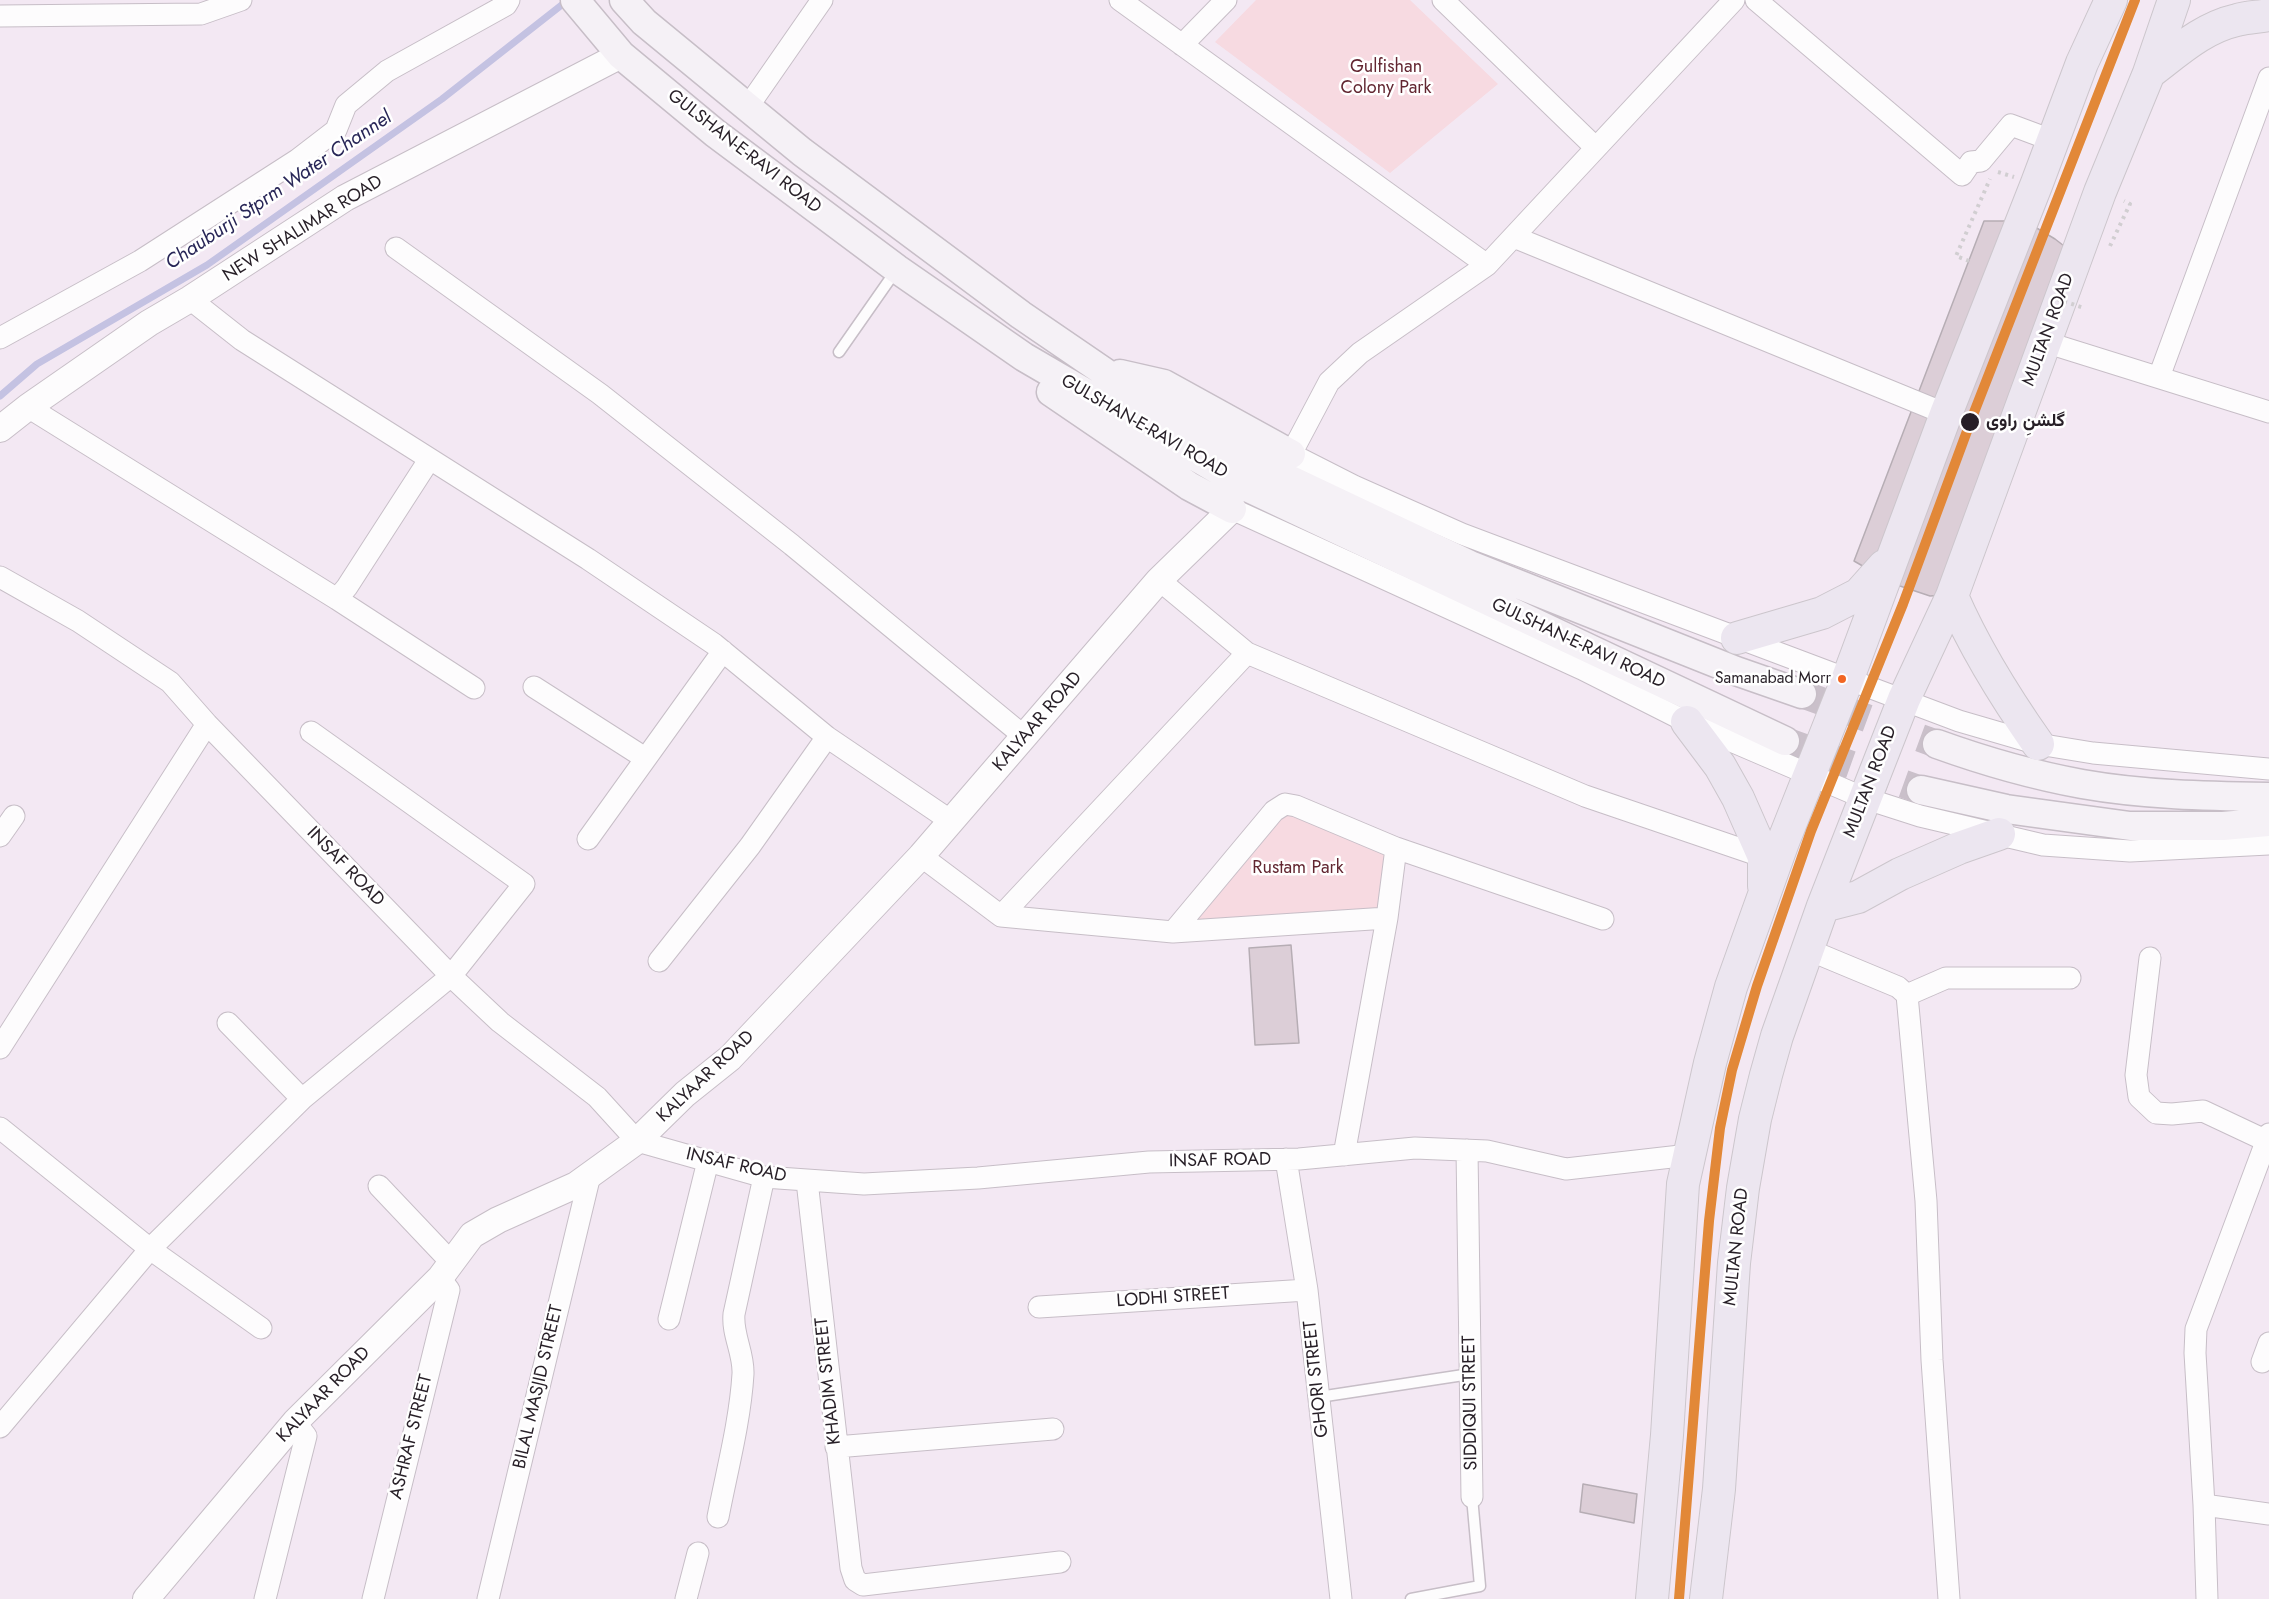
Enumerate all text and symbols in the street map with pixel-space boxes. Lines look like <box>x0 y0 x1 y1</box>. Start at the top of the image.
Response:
park label: Gulfishan Colony Park <box>1341 57 1431 100</box>
street label: GULSHAN-E-RAVI ROAD <box>663 85 825 219</box>
water label: Chauburji Stprm Water Channel <box>161 106 397 276</box>
street label: NEW SHALIMAR ROAD <box>219 171 387 287</box>
street label: MULTAN ROAD <box>2019 271 2079 389</box>
street label: GULSHAN-E-RAVI ROAD <box>1057 370 1231 484</box>
marker: گلشنِ راوی <box>1959 411 1981 433</box>
place label: گلشنِ راوی <box>1986 411 2065 433</box>
street label: GULSHAN-E-RAVI ROAD <box>1488 594 1668 694</box>
street label: KALYAAR ROAD <box>989 668 1087 776</box>
place label: Samanabad Morr <box>1715 669 1831 689</box>
marker: Samanabad Morr <box>1836 673 1848 685</box>
street label: MULTAN ROAD <box>1840 723 1902 841</box>
street label: INSAF ROAD <box>302 823 388 911</box>
park label: Rustam Park <box>1252 858 1344 880</box>
street label: KALYAAR ROAD <box>653 1027 759 1127</box>
street label: INSAF ROAD <box>684 1144 788 1188</box>
street label: INSAF ROAD <box>1169 1149 1271 1173</box>
street label: MULTAN ROAD <box>1720 1187 1754 1307</box>
street label: LODHI STREET <box>1116 1283 1230 1313</box>
street label: BILAL MASJID STREET <box>510 1303 568 1471</box>
street label: KHADIM STREET <box>812 1316 846 1446</box>
street label: GHORI STREET <box>1300 1319 1334 1439</box>
street label: SIDDIQUI STREET <box>1459 1335 1483 1471</box>
street label: KALYAAR ROAD <box>273 1343 375 1447</box>
street label: ASHRAF STREET <box>386 1373 438 1501</box>

